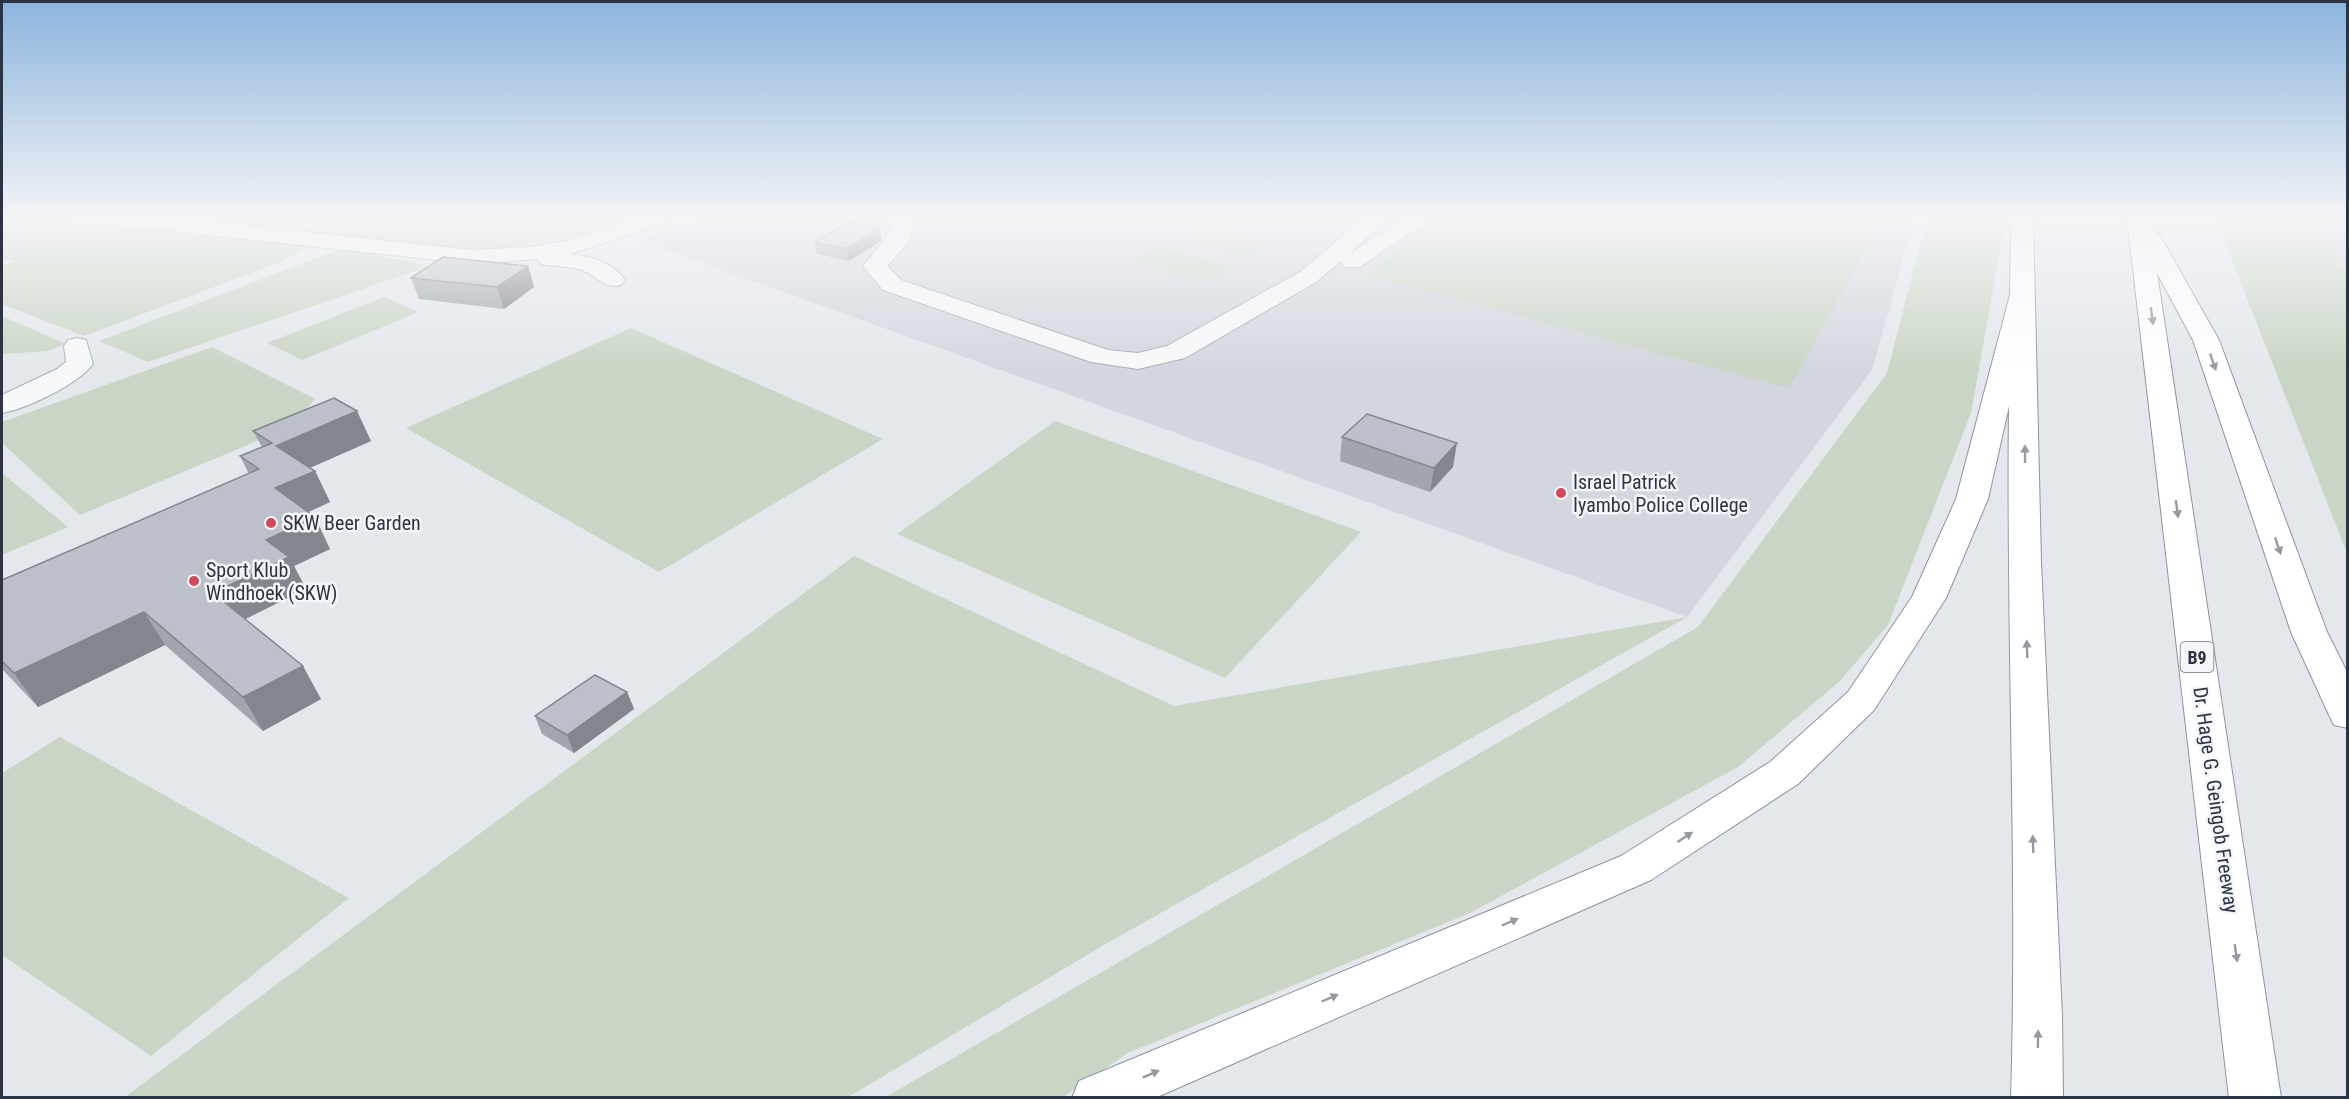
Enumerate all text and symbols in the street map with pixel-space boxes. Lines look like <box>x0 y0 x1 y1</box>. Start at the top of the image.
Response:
one-way arrow <box>2147 307 2156 326</box>
one-way arrow <box>2209 353 2219 371</box>
one-way arrow <box>2020 445 2030 464</box>
place label: Israel Patrick Iyambo Police College <box>1573 470 1748 517</box>
marker: Israel Patrick Iyambo Police College <box>1554 486 1568 500</box>
one-way arrow <box>2172 500 2182 519</box>
place label: SKW Beer Garden <box>283 511 421 535</box>
marker: SKW Beer Garden <box>264 516 278 530</box>
one-way arrow <box>2274 537 2284 555</box>
place label: Sport Klub Windhoek (SKW) <box>206 558 337 605</box>
marker: Sport Klub Windhoek (SKW) <box>187 574 201 588</box>
one-way arrow <box>2022 640 2031 659</box>
road number: B9 <box>2180 642 2214 672</box>
street label: Dr. Hage G. Geingob Freeway <box>2188 685 2244 915</box>
one-way arrow <box>1677 832 1693 843</box>
one-way arrow <box>2028 835 2037 854</box>
one-way arrow <box>1501 917 1519 926</box>
one-way arrow <box>2231 943 2240 962</box>
one-way arrow <box>1322 993 1340 1003</box>
one-way arrow <box>2033 1030 2042 1049</box>
one-way arrow <box>1142 1069 1159 1078</box>

